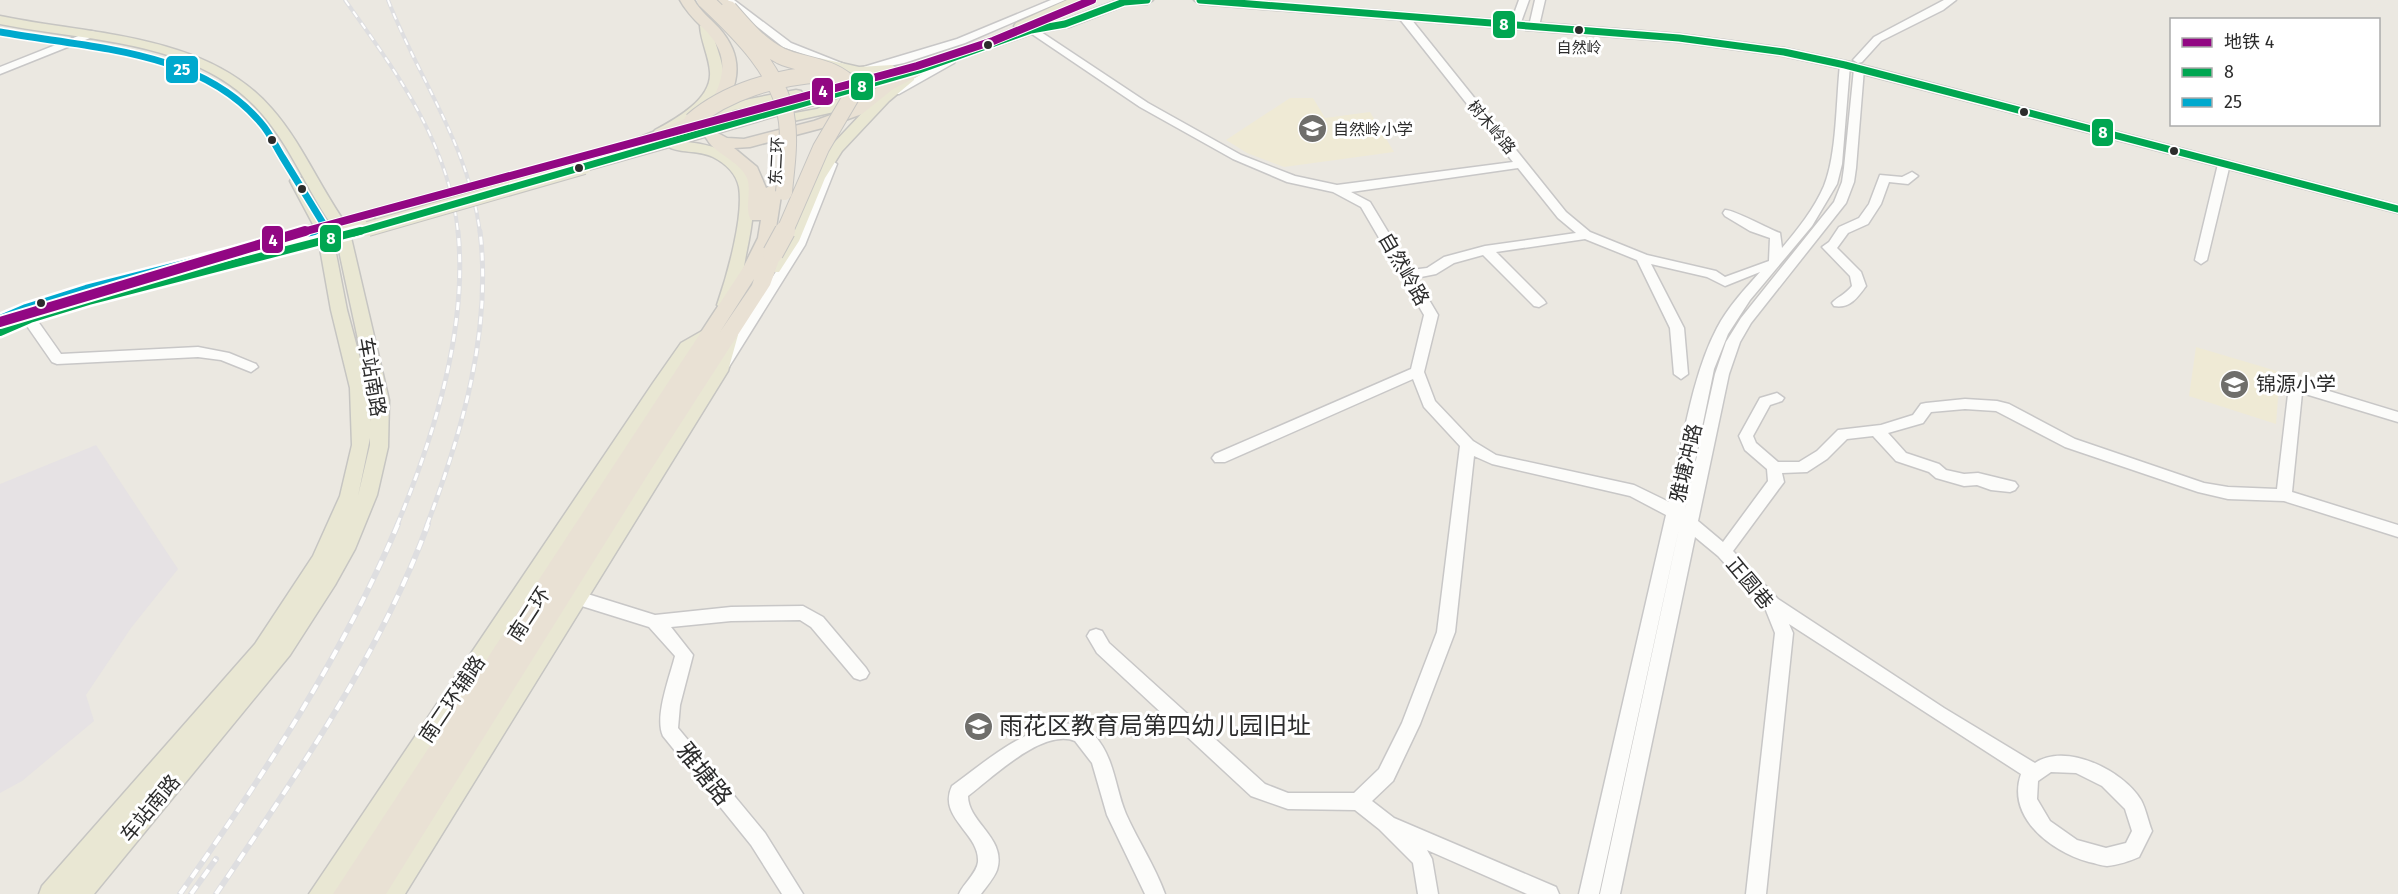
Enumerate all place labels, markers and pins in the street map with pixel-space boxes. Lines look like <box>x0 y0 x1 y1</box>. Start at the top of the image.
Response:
marker: 自然岭 <box>1573 24 1585 36</box>
unlabelled marker <box>982 39 994 51</box>
place label: 自然岭 <box>1556 39 1602 57</box>
unlabelled marker <box>2018 106 2030 118</box>
school or university icon: 自然岭小学 <box>1296 113 1328 145</box>
place label: 自然岭小学 <box>1333 120 1413 139</box>
unlabelled marker <box>266 134 278 146</box>
unlabelled marker <box>2168 145 2180 157</box>
unlabelled marker <box>573 162 585 174</box>
unlabelled marker <box>296 183 308 195</box>
unlabelled marker <box>35 297 47 309</box>
school or university icon: 锦源小学 <box>2219 368 2251 400</box>
place label: 锦源小学 <box>2256 372 2336 396</box>
school or university icon: 雨花区教育局第四幼儿园旧址 <box>962 710 994 742</box>
place label: 雨花区教育局第四幼儿园旧址 <box>999 712 1311 740</box>

